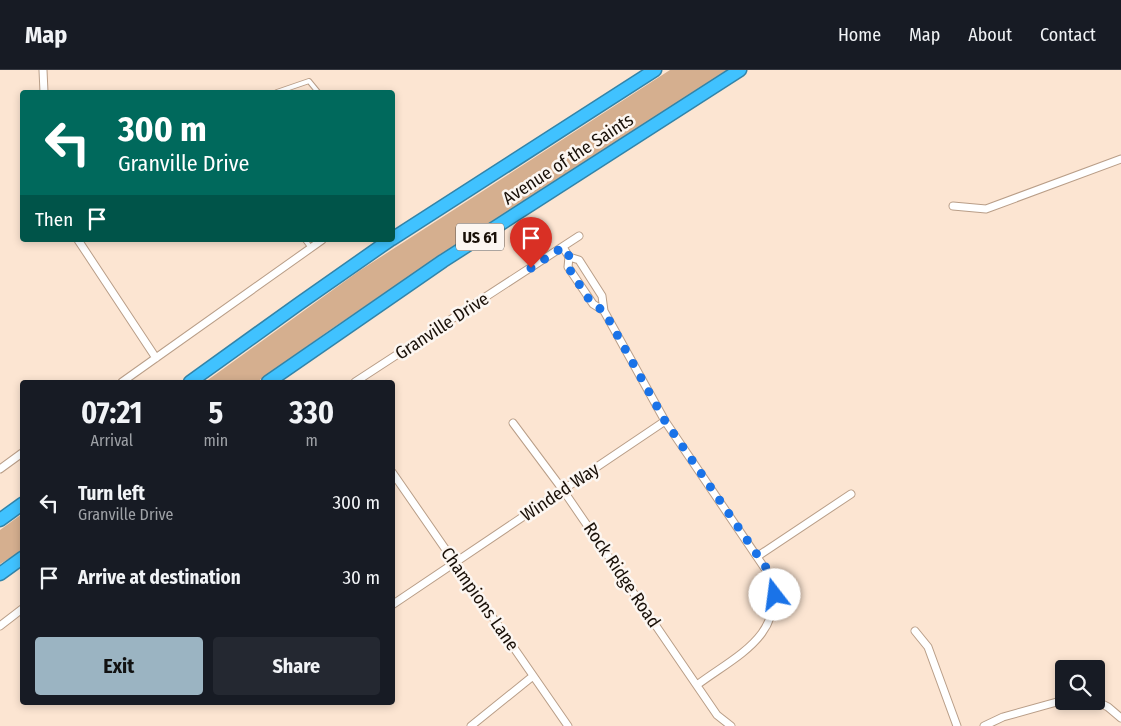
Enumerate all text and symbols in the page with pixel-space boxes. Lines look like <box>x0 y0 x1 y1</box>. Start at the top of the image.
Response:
text: Map <box>25 21 67 49</box>
text: Home <box>838 24 881 46</box>
text: Map <box>909 24 940 46</box>
text: About <box>968 24 1012 46</box>
text: Contact <box>1040 24 1096 46</box>
text: 300 m <box>118 108 207 150</box>
street label: Avenue of the Saints <box>499 108 638 209</box>
icon: left <box>35 110 100 175</box>
text: Granville Drive <box>118 150 249 177</box>
icon: arrive <box>83 205 111 233</box>
text: Then <box>35 208 73 231</box>
pin <box>510 217 552 268</box>
road number: US 61 <box>456 224 504 250</box>
icon: arrive <box>517 224 545 252</box>
street label: Granville Drive <box>391 287 493 364</box>
text: 07:21 <box>81 395 143 431</box>
text: 5 <box>209 395 223 431</box>
text: 330 <box>289 395 334 431</box>
text: Arrival <box>91 431 133 450</box>
text: min <box>204 431 228 450</box>
text: m <box>305 431 318 450</box>
street label: Winded Way <box>517 458 603 526</box>
text: Turn left <box>78 482 145 505</box>
icon: left <box>35 489 63 517</box>
text: 300 m <box>333 491 380 514</box>
text: Granville Drive <box>78 505 173 524</box>
street label: Rock Ridge Road <box>579 518 665 632</box>
street label: Champions Lane <box>436 543 524 655</box>
icon: arrive <box>35 564 63 592</box>
text: Arrive at destination <box>78 566 241 589</box>
text: 30 m <box>342 566 380 589</box>
position arrow <box>748 568 800 620</box>
button: Exit <box>35 637 203 695</box>
button: Share <box>213 637 380 695</box>
map controls <box>1055 660 1105 710</box>
button: search <box>1055 660 1105 710</box>

